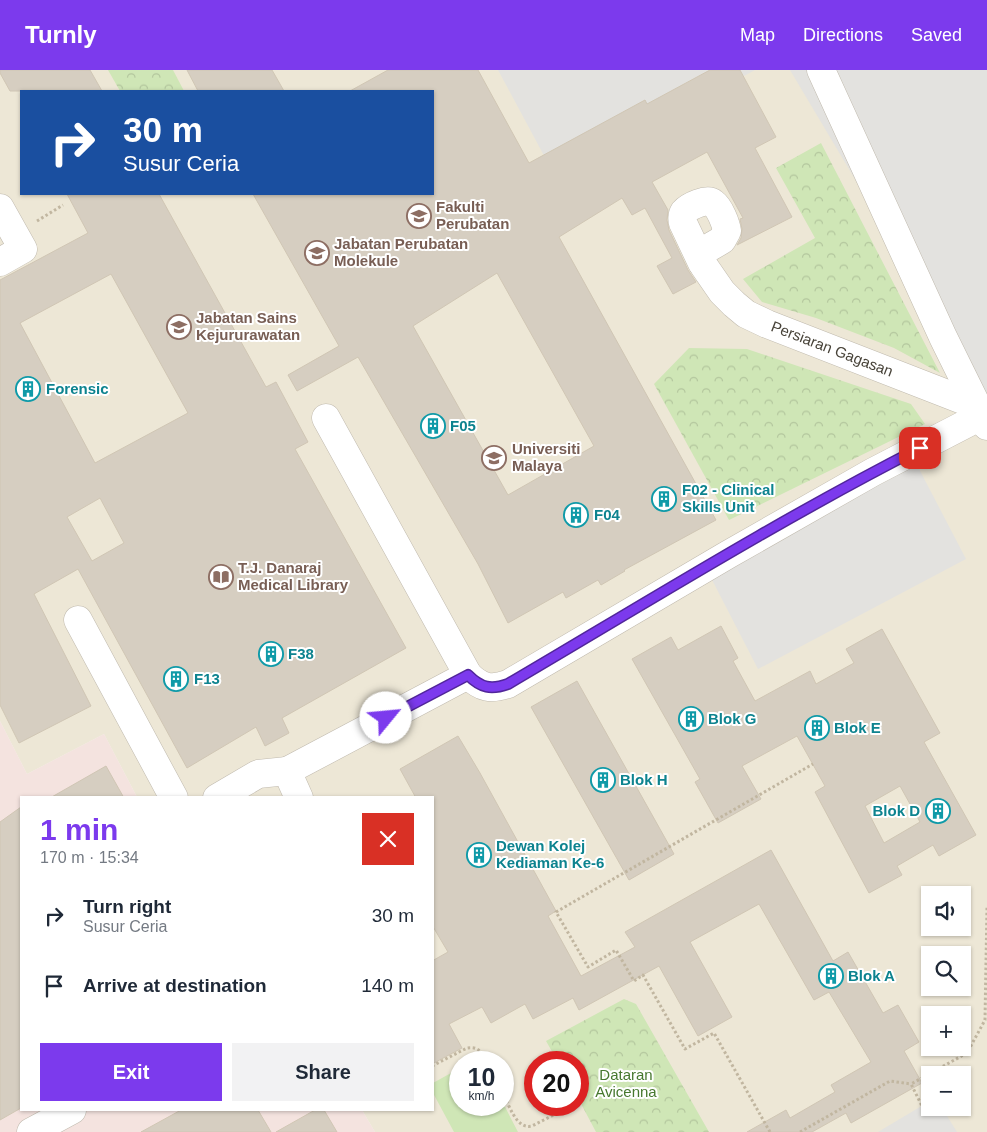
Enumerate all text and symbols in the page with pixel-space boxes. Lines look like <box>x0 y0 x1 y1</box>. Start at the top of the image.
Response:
text: Turnly <box>25 21 97 48</box>
text: Map <box>740 25 775 45</box>
text: Directions <box>803 25 883 45</box>
text: Saved <box>911 25 962 45</box>
icon: right <box>40 110 105 175</box>
text: 30 m <box>123 110 203 149</box>
text: Susur Ceria <box>123 151 239 176</box>
place label: Fakulti Perubatan <box>436 198 509 232</box>
school or university icon: Fakulti Perubatan <box>406 203 432 229</box>
place label: Jabatan Perubatan Molekule <box>334 235 468 269</box>
school or university icon: Jabatan Perubatan Molekule <box>304 240 330 266</box>
place label: Jabatan Sains Kejururawatan <box>196 309 300 343</box>
school or university icon: Jabatan Sains Kejururawatan <box>166 314 192 340</box>
street label: Persiaran Gagasan <box>769 317 896 380</box>
building icon: Forensic <box>15 376 41 402</box>
place label: Forensic <box>46 380 109 397</box>
building icon: F05 <box>420 413 446 439</box>
place label: F05 <box>450 417 476 434</box>
pin <box>899 427 941 469</box>
icon: arrive <box>906 434 934 462</box>
place label: Universiti Malaya <box>512 440 580 474</box>
school or university icon: Universiti Malaya <box>481 445 507 471</box>
place label: F02 - Clinical Skills Unit <box>682 481 775 515</box>
building icon: F02 - Clinical Skills Unit <box>651 486 677 512</box>
building icon: F04 <box>563 502 589 528</box>
place label: F04 <box>594 506 621 523</box>
place label: T.J. Danaraj Medical Library <box>238 559 349 593</box>
library icon: T.J. Danaraj Medical Library <box>208 564 234 590</box>
building icon: F38 <box>258 641 284 667</box>
place label: F38 <box>288 645 314 662</box>
building icon: F13 <box>163 666 189 692</box>
place label: F13 <box>194 670 220 687</box>
position arrow <box>359 691 411 743</box>
building icon: Blok G <box>678 706 704 732</box>
place label: Blok G <box>708 710 756 727</box>
building icon: Blok E <box>804 715 830 741</box>
place label: Blok E <box>834 719 881 736</box>
building icon: Blok H <box>590 767 616 793</box>
place label: Blok H <box>620 771 668 788</box>
building icon: Blok D <box>925 798 951 824</box>
place label: Blok D <box>872 802 920 819</box>
text: 1 min <box>40 813 118 846</box>
button: close <box>362 813 414 865</box>
place label: Dewan Kolej Kediaman Ke-6 <box>496 837 604 871</box>
building icon: Dewan Kolej Kediaman Ke-6 <box>466 842 492 868</box>
text: 170 m · 15:34 <box>40 849 139 866</box>
map controls <box>921 886 971 1116</box>
button: sound <box>921 886 971 936</box>
text: Turn right <box>83 896 171 917</box>
icon: right <box>40 902 68 930</box>
text: 30 m <box>372 905 414 926</box>
text: Susur Ceria <box>83 918 167 935</box>
button: search <box>921 946 971 996</box>
building icon: Blok A <box>818 963 844 989</box>
place label: Blok A <box>848 967 895 984</box>
icon: arrive <box>40 972 68 1000</box>
text: Arrive at destination <box>83 975 267 996</box>
text: 140 m <box>361 975 414 996</box>
button: + <box>921 1006 971 1056</box>
button: Exit <box>40 1043 222 1101</box>
button: Share <box>232 1043 414 1101</box>
speed limit sign: 20 <box>524 1051 589 1116</box>
text: 10 <box>468 1063 495 1091</box>
park label: Dataran Avicenna <box>595 1066 657 1100</box>
button: − <box>921 1066 971 1116</box>
text: km/h <box>468 1089 495 1103</box>

